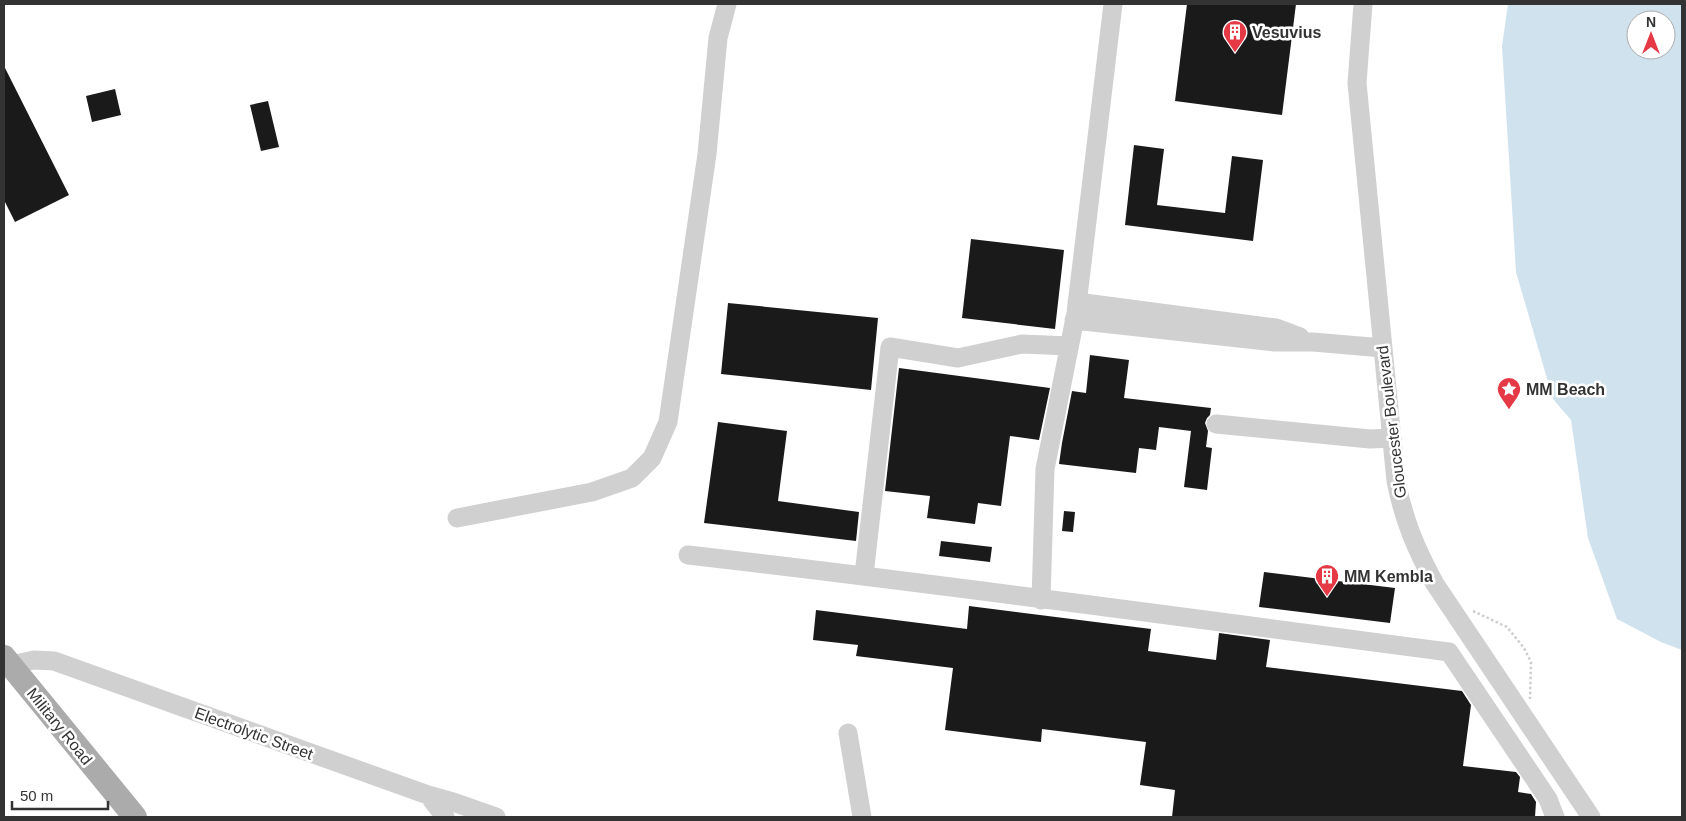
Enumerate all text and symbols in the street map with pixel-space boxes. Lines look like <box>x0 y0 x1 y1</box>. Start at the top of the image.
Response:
north arrow <box>1626 10 1676 60</box>
text: N <box>1646 14 1656 30</box>
building icon: Vesuvius <box>1222 19 1248 53</box>
place label: Vesuvius <box>1252 24 1321 41</box>
street label: Gloucester Boulevard <box>1374 345 1409 499</box>
place icon: MM Beach <box>1496 376 1522 410</box>
place label: MM Beach <box>1526 381 1605 398</box>
building icon: MM Kembla <box>1314 563 1340 597</box>
place label: MM Kembla <box>1344 568 1433 585</box>
street label: Military Road <box>24 685 96 768</box>
street label: Electrolytic Street <box>192 704 316 763</box>
scale bar <box>12 778 109 810</box>
text: 50 m <box>20 787 53 804</box>

